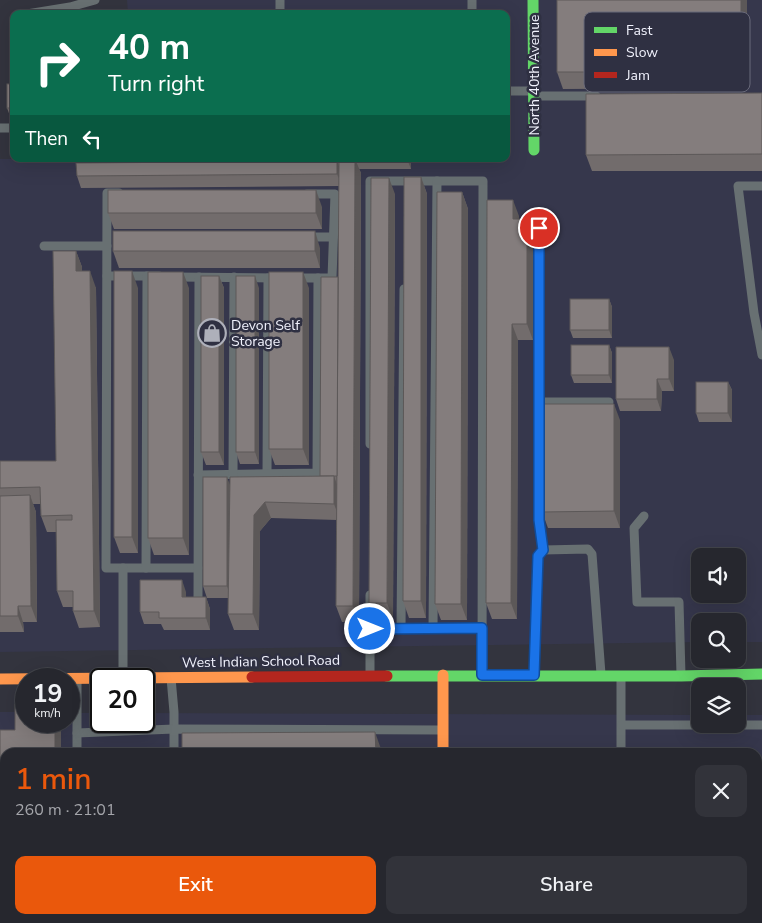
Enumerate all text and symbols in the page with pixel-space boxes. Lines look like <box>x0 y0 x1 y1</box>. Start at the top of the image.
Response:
legend <box>584 12 750 92</box>
street label: North 40th Avenue <box>525 15 544 135</box>
text: Fast <box>626 21 652 40</box>
text: 40 m <box>108 24 190 71</box>
icon: right <box>25 30 90 95</box>
text: Slow <box>626 43 658 62</box>
text: Jam <box>625 66 650 85</box>
text: Turn right <box>108 69 204 99</box>
icon: left <box>78 125 106 153</box>
text: Then <box>25 126 68 152</box>
pin <box>518 207 560 249</box>
icon: arrive <box>525 214 553 242</box>
place label: Devon Self Storage <box>231 316 300 351</box>
shop icon: Devon Self Storage <box>197 318 227 348</box>
map controls <box>691 548 746 733</box>
button: sound <box>691 548 746 603</box>
position arrow <box>343 602 395 654</box>
button: search <box>691 613 746 668</box>
street label: West Indian School Road <box>182 651 340 672</box>
speed limit sign: 20 <box>90 668 155 733</box>
text: 19 <box>32 677 63 711</box>
button: layers <box>691 678 746 733</box>
text: km/h <box>34 705 61 721</box>
text: 1 min <box>15 759 91 800</box>
button: close <box>695 765 747 817</box>
text: 260 m · 21:01 <box>15 799 116 821</box>
button: Exit <box>15 856 376 914</box>
button: Share <box>386 856 747 914</box>

